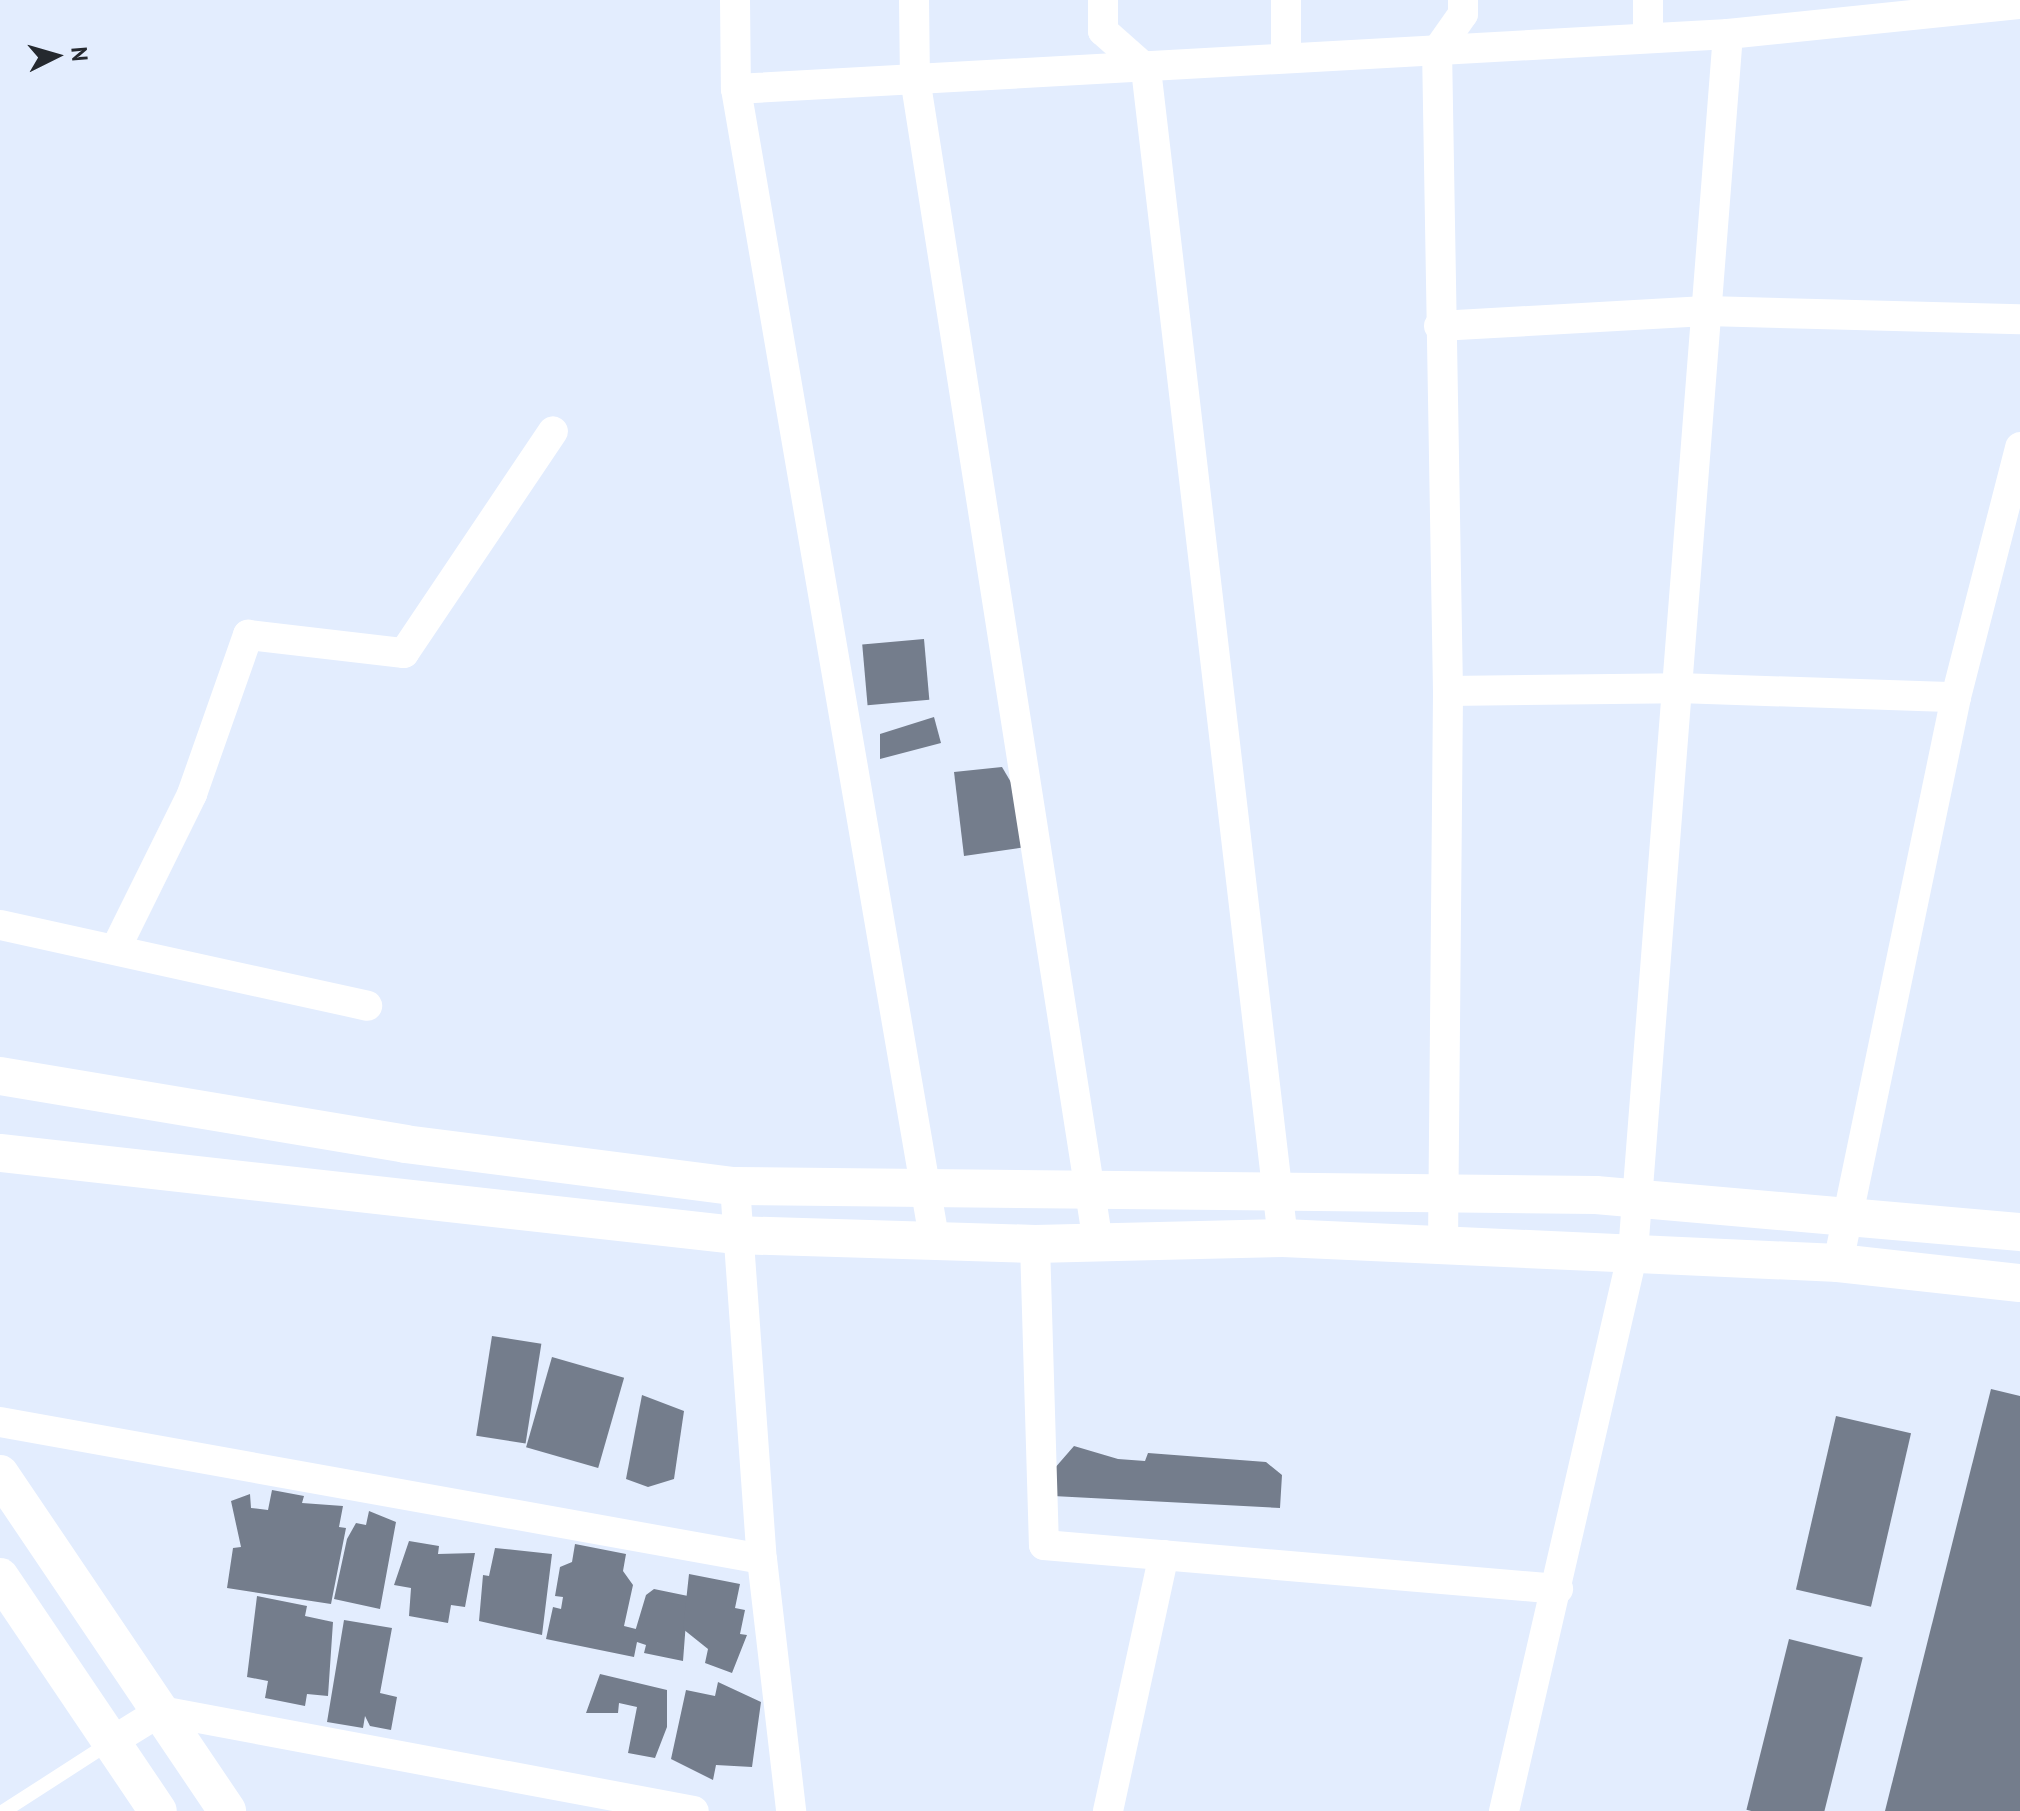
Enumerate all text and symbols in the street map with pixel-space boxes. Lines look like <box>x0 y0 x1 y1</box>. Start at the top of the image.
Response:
north arrow <box>16 16 96 96</box>
text: N <box>65 45 94 62</box>

